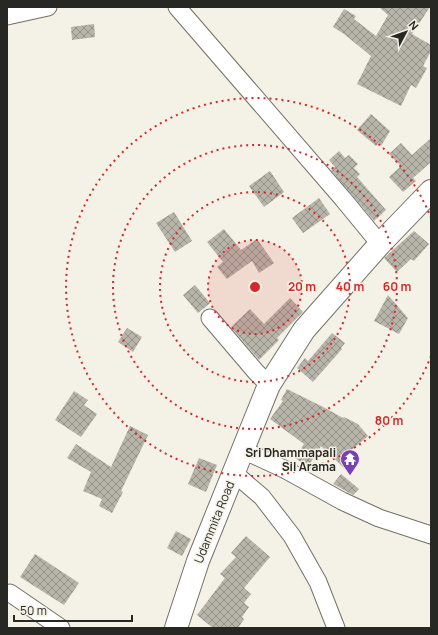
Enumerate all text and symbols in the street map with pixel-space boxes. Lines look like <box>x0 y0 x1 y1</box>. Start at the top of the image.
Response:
north arrow <box>386 12 426 52</box>
text: N <box>406 17 422 33</box>
text: 20 m <box>288 278 316 295</box>
text: 40 m <box>336 278 364 295</box>
text: 60 m <box>383 278 411 295</box>
centre of rings <box>248 280 262 294</box>
text: 80 m <box>375 412 403 429</box>
place label: Sri Dhammapali Sil Arama <box>245 444 336 475</box>
temple icon: Sri Dhammapali Sil Arama <box>339 448 361 476</box>
street label: Udammita Road <box>190 478 238 566</box>
scale bar <box>14 597 132 623</box>
text: 50 m <box>20 602 47 619</box>

